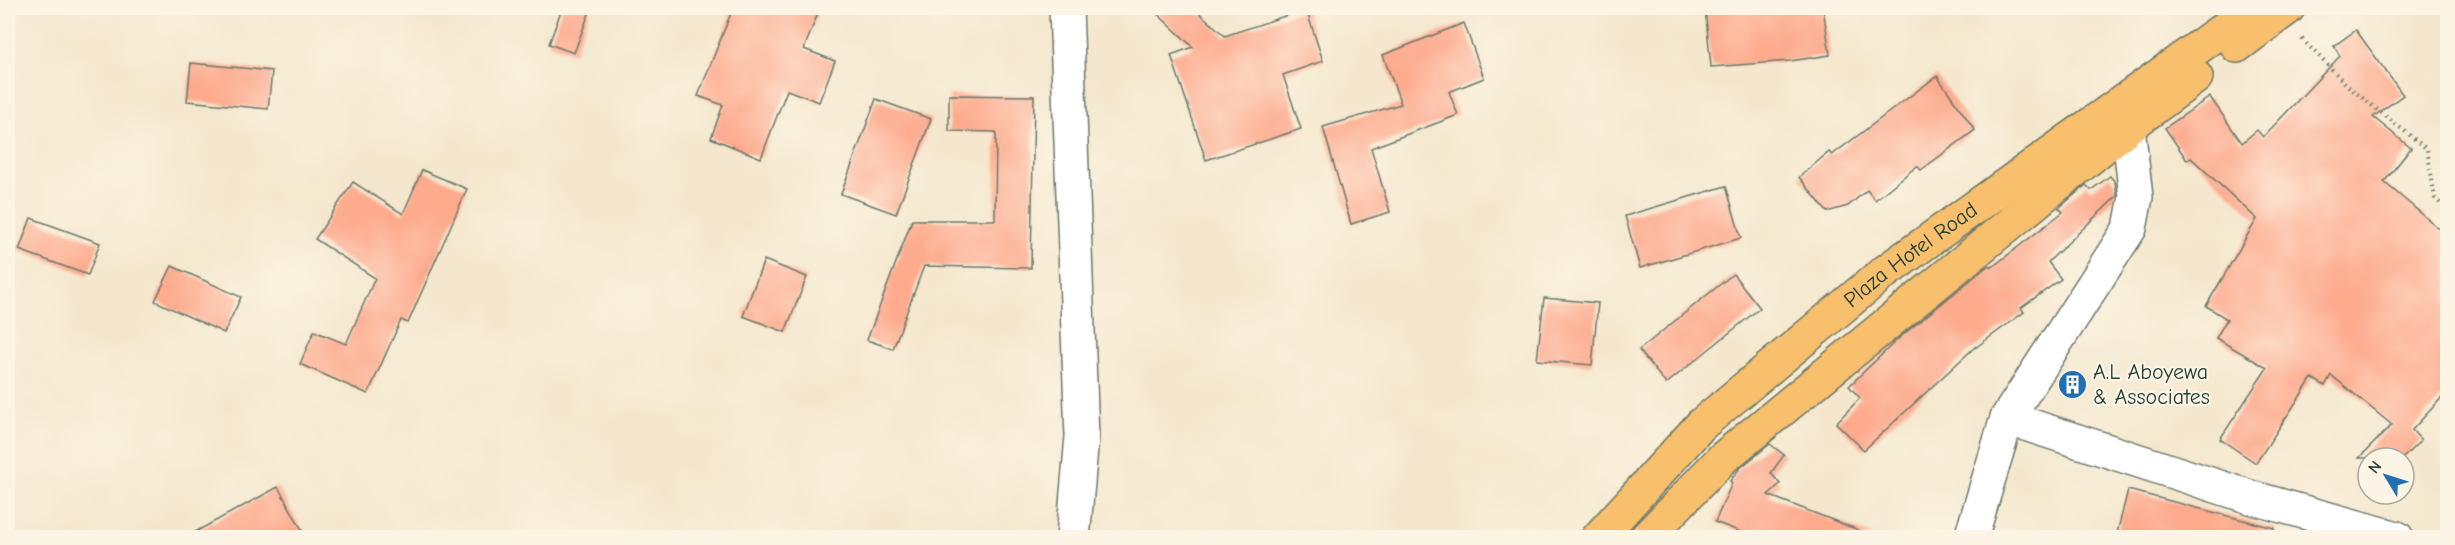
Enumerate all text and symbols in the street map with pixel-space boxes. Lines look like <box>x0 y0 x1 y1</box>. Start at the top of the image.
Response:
street label: Plaza Hotel Road <box>1839 197 1983 313</box>
place label: A.L Aboyewa & Associates <box>2093 359 2210 410</box>
building icon: A.L Aboyewa & Associates <box>2056 369 2088 401</box>
north arrow <box>2356 446 2416 506</box>
text: N <box>2365 458 2385 477</box>

